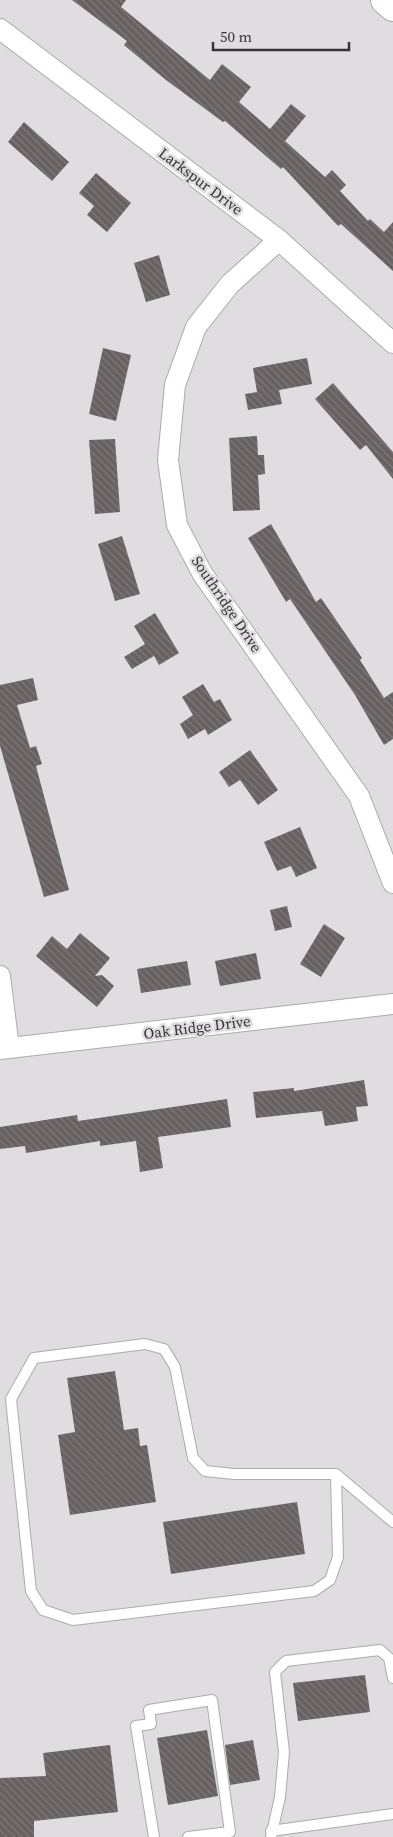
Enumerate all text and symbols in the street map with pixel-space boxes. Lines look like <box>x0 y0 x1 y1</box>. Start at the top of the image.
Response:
scale bar <box>213 20 349 52</box>
text: 50 m <box>220 26 252 47</box>
street label: Larkspur Drive <box>155 142 248 220</box>
street label: Southridge Drive <box>187 551 267 657</box>
street label: Oak Ridge Drive <box>142 1010 252 1044</box>

